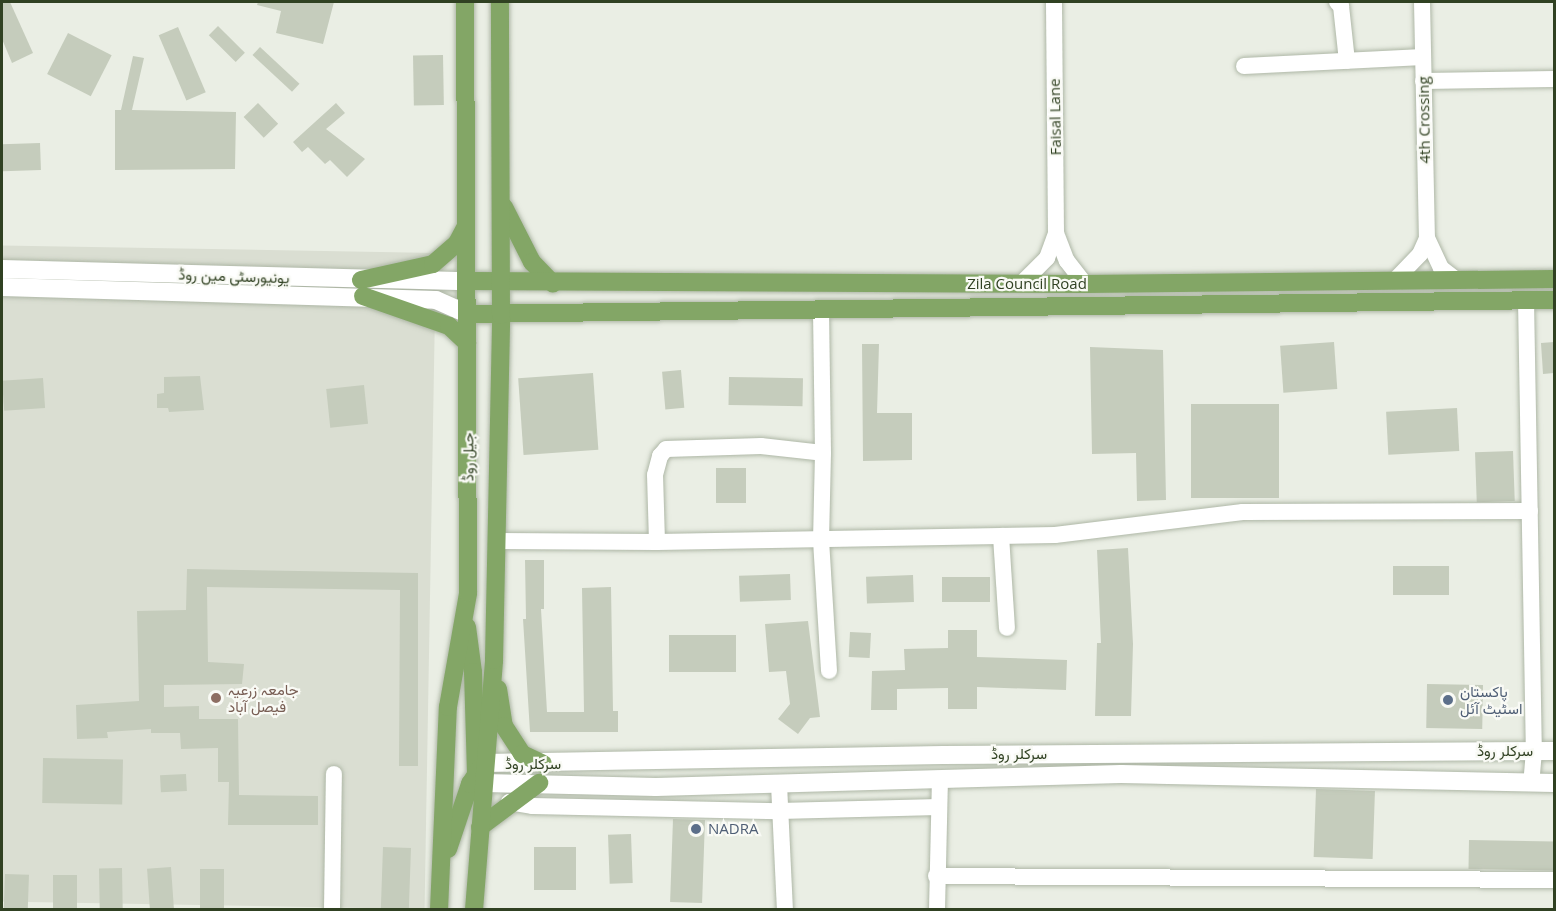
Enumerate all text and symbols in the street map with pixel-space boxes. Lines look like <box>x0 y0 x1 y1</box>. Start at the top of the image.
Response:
street label: 4th Crossing <box>1414 76 1434 164</box>
street label: Faisal Lane <box>1045 78 1065 156</box>
street label: یونیورسٹی مین روڈ <box>178 265 290 287</box>
street label: Zila Council Road <box>967 275 1087 293</box>
street label: جیل روڈ <box>459 433 477 481</box>
place label: جامعہ زرعیہ فیصل آباد <box>228 680 299 715</box>
place label: پاکستان اسٹیٹ آئل <box>1460 682 1522 717</box>
marker: جامعہ زرعیہ فیصل آباد <box>209 691 223 705</box>
marker: پاکستان اسٹیٹ آئل <box>1441 693 1455 707</box>
street label: سرکلر روڈ <box>1477 742 1533 760</box>
street label: سرکلر روڈ <box>991 745 1047 763</box>
street label: سرکلر روڈ <box>505 755 561 773</box>
place label: NADRA <box>708 820 758 838</box>
marker: NADRA <box>689 822 703 836</box>

